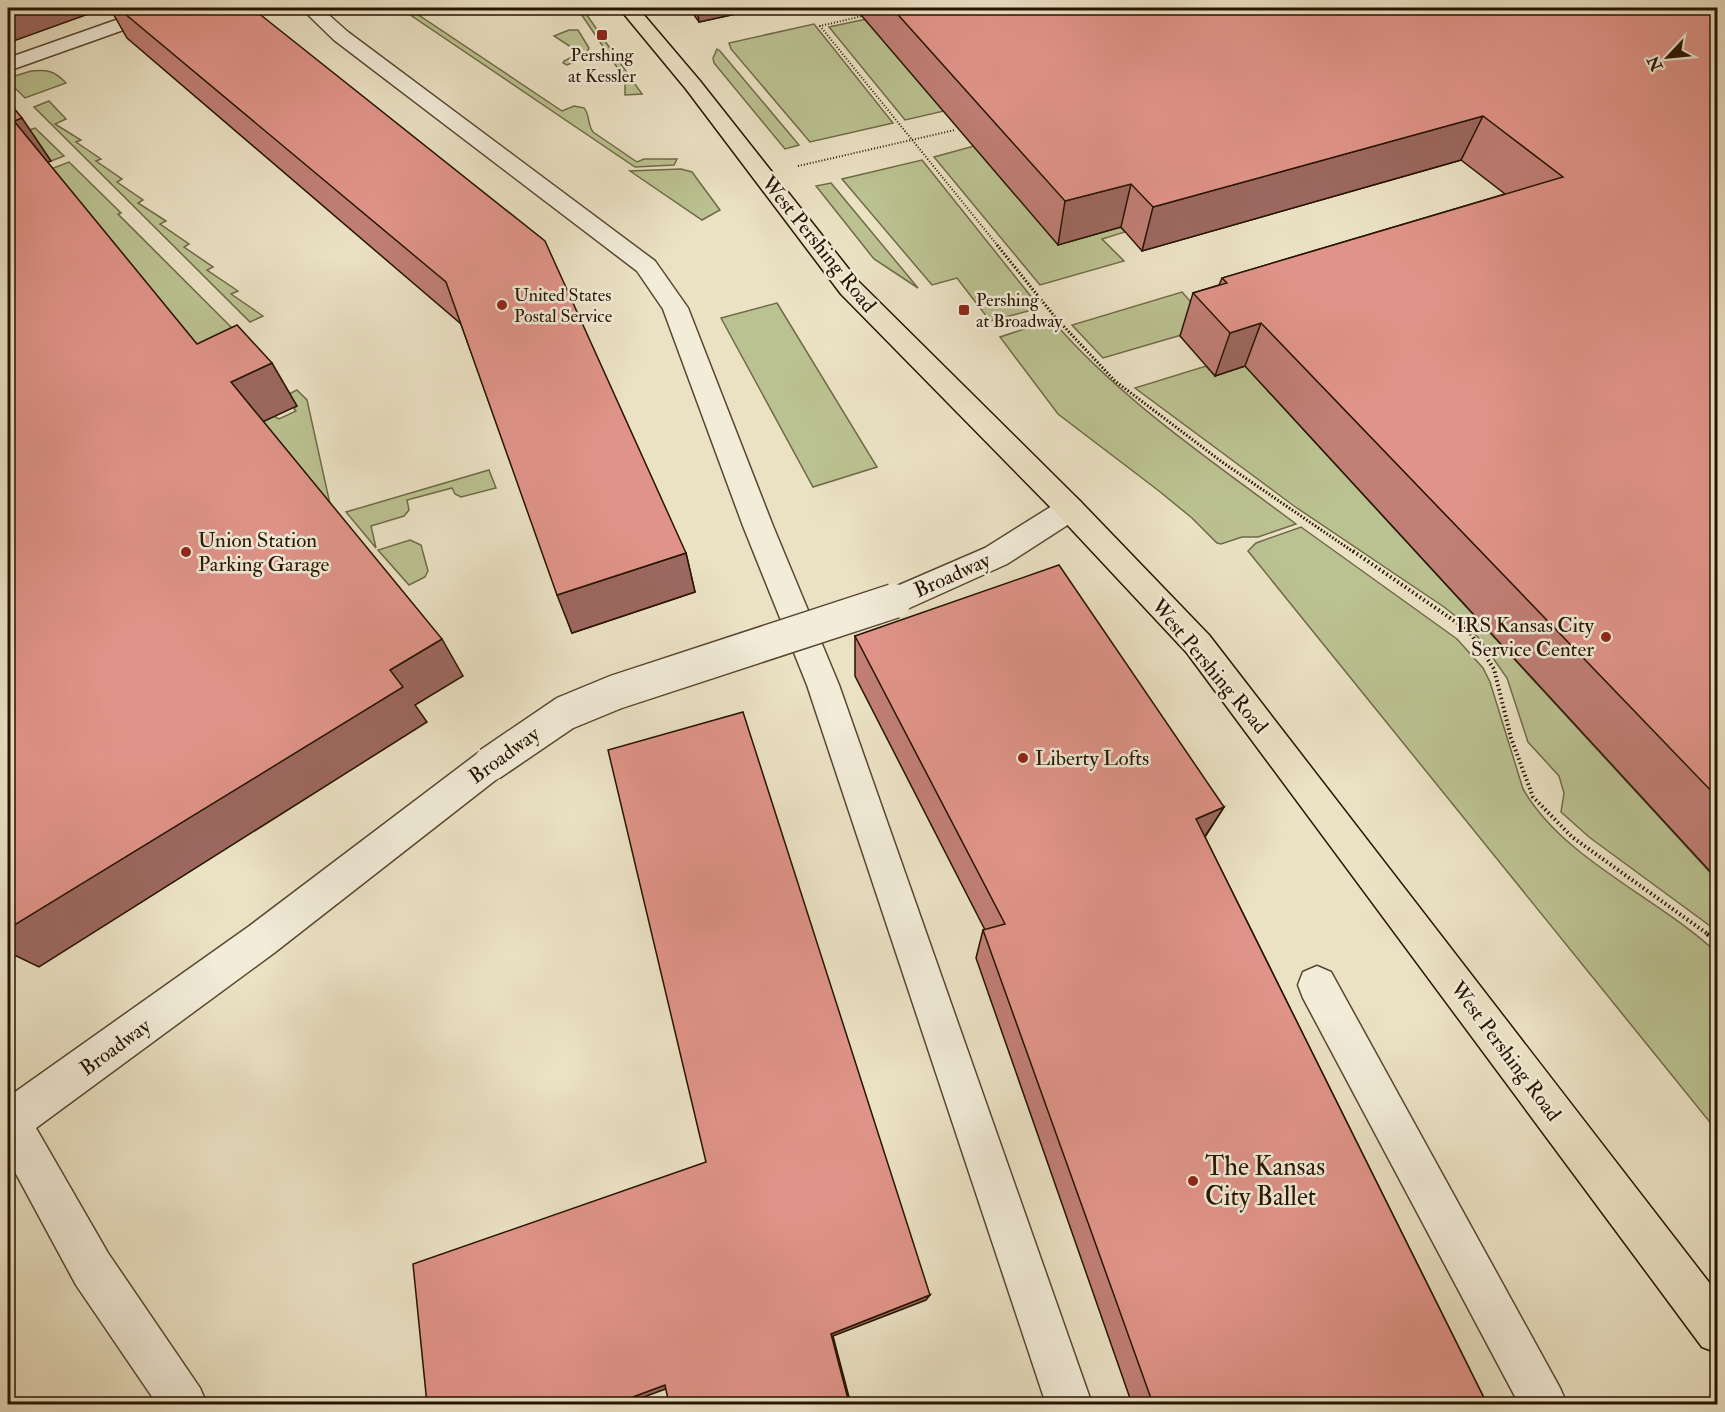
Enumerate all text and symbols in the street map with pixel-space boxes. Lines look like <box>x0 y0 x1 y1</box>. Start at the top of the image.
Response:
north arrow <box>1638 27 1698 87</box>
marker: Pershing at Kessler <box>595 28 609 42</box>
place label: Pershing at Kessler <box>568 44 636 88</box>
text: N <box>1643 52 1668 75</box>
street label: West Pershing Road <box>755 170 882 319</box>
place label: United States Postal Service <box>514 284 613 328</box>
place label: Pershing at Broadway <box>976 289 1063 333</box>
marker: United States Postal Service <box>495 298 509 312</box>
marker: Pershing at Broadway <box>957 303 971 317</box>
place label: Union Station Parking Garage <box>198 527 329 578</box>
marker: Union Station Parking Garage <box>179 545 193 559</box>
street label: Broadway <box>910 546 995 604</box>
street label: West Pershing Road <box>1145 592 1274 740</box>
place label: IRS Kansas City Service Center <box>1456 612 1595 663</box>
marker: IRS Kansas City Service Center <box>1599 630 1613 644</box>
street label: Broadway <box>464 720 546 790</box>
place label: Liberty Lofts <box>1035 745 1149 772</box>
marker: Liberty Lofts <box>1016 751 1030 765</box>
street label: West Pershing Road <box>1444 975 1567 1127</box>
street label: Broadway <box>75 1012 157 1082</box>
place label: The Kansas City Ballet <box>1205 1151 1325 1213</box>
marker: The Kansas City Ballet <box>1186 1174 1200 1188</box>

